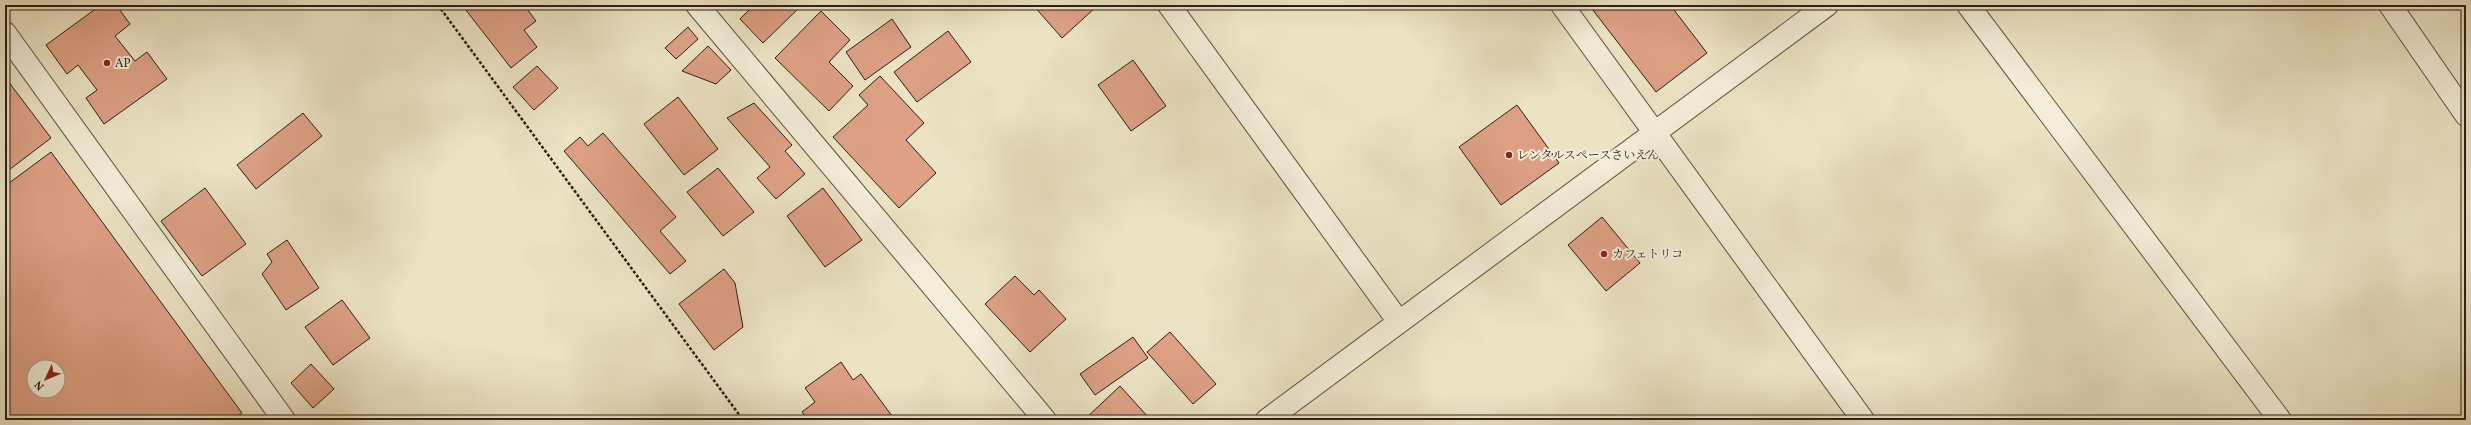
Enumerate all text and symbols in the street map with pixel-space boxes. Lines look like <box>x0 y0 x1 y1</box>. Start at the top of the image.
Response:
place label: AP <box>115 56 130 72</box>
marker: AP <box>102 58 112 68</box>
place label: レンタルスペースさいえん <box>1517 148 1659 164</box>
marker: レンタルスペースさいえん <box>1504 150 1514 160</box>
place label: カフェトリコ <box>1612 247 1683 263</box>
marker: カフェトリコ <box>1599 249 1609 259</box>
north arrow <box>26 359 66 399</box>
text: N <box>32 377 48 393</box>

